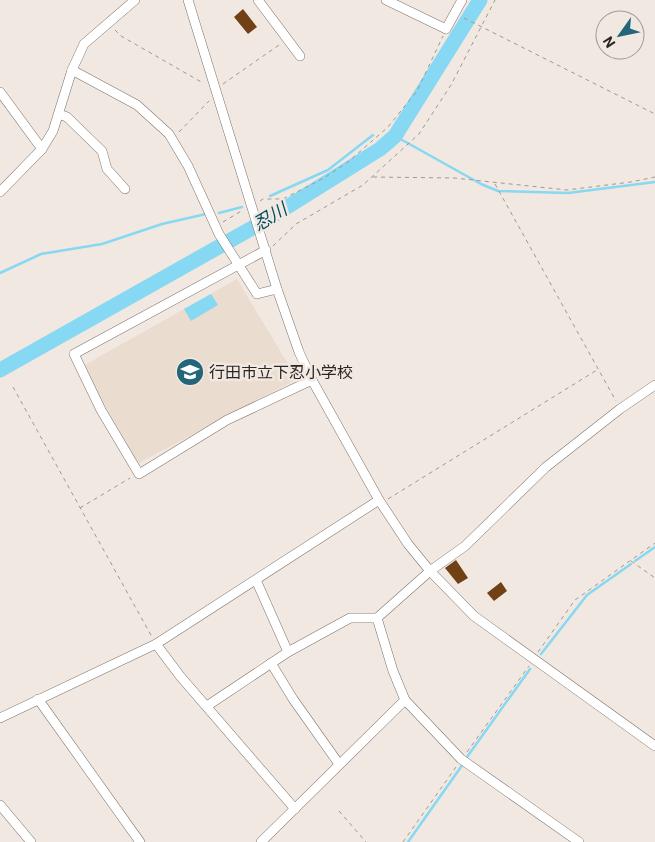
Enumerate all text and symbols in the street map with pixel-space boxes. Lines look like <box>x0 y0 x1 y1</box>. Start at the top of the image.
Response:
north arrow <box>595 10 645 60</box>
text: N <box>600 34 619 51</box>
water label: 忍川 <box>249 197 292 235</box>
school or university icon: 行田市立下忍小学校 <box>175 357 205 387</box>
place label: 行田市立下忍小学校 <box>209 363 353 382</box>

